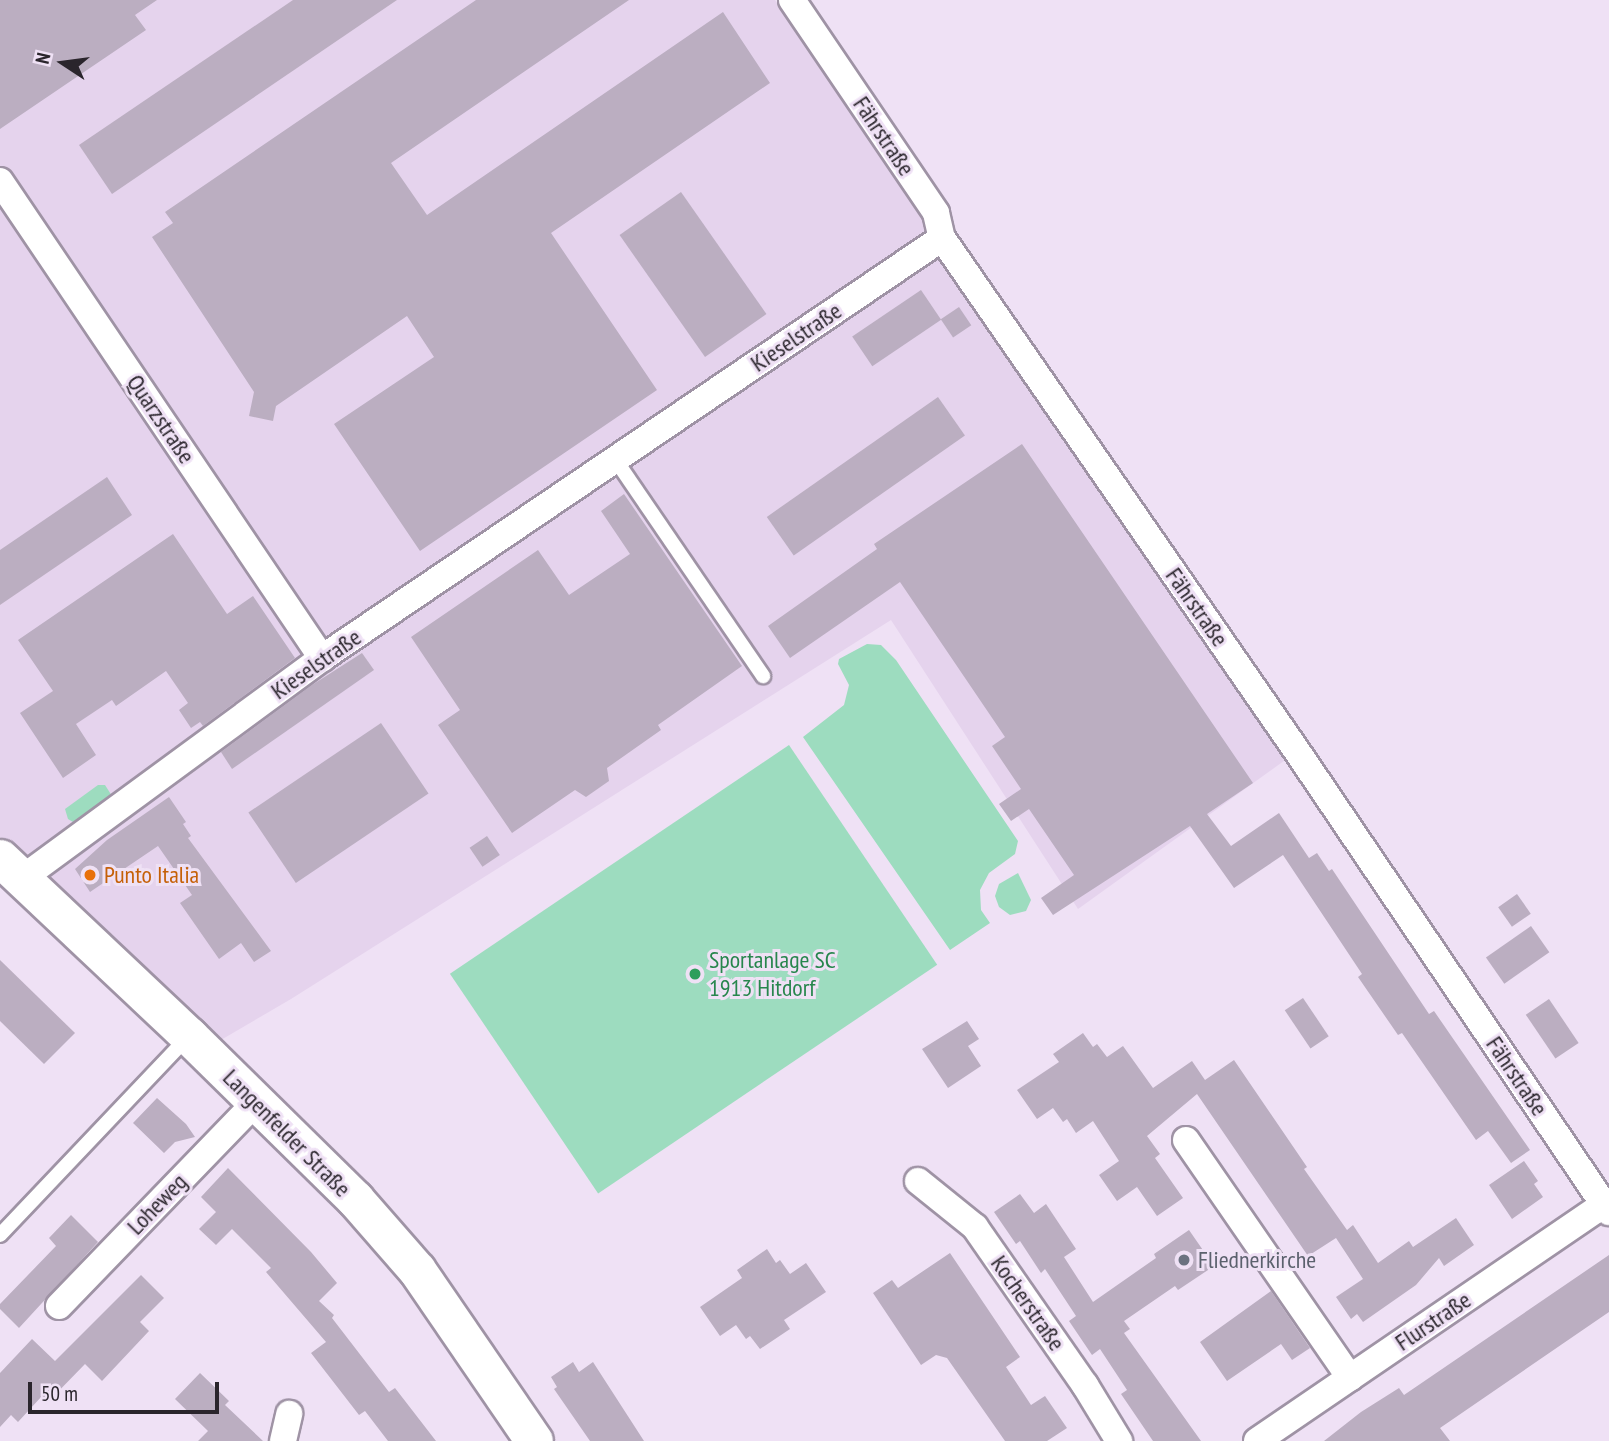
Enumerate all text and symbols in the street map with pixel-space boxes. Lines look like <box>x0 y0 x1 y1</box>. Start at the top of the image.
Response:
north arrow <box>28 28 98 98</box>
text: N <box>30 51 55 66</box>
street label: Fährstraße <box>847 91 921 181</box>
street label: Kieselstraße <box>745 296 847 378</box>
street label: Quarzstraße <box>121 369 201 469</box>
street label: Fährstraße <box>1160 562 1234 652</box>
street label: Kieselstraße <box>266 623 366 705</box>
place label: Punto Italia <box>104 861 199 889</box>
marker: Punto Italia <box>82 867 98 883</box>
place label: Sportanlage SC 1913 Hitdorf <box>709 946 836 1002</box>
marker: Sportanlage SC 1913 Hitdorf <box>687 966 703 982</box>
street label: Fährstraße <box>1480 1031 1554 1121</box>
street label: Langenfelder Straße <box>217 1063 357 1203</box>
street label: Loheweg <box>121 1168 193 1240</box>
place label: Fliednerkirche <box>1198 1246 1316 1274</box>
street label: Kocherstraße <box>985 1250 1071 1356</box>
marker: Fliednerkirche <box>1176 1252 1192 1268</box>
street label: Flurstraße <box>1390 1285 1476 1357</box>
scale bar <box>32 1368 222 1412</box>
text: 50 m <box>41 1380 78 1407</box>

